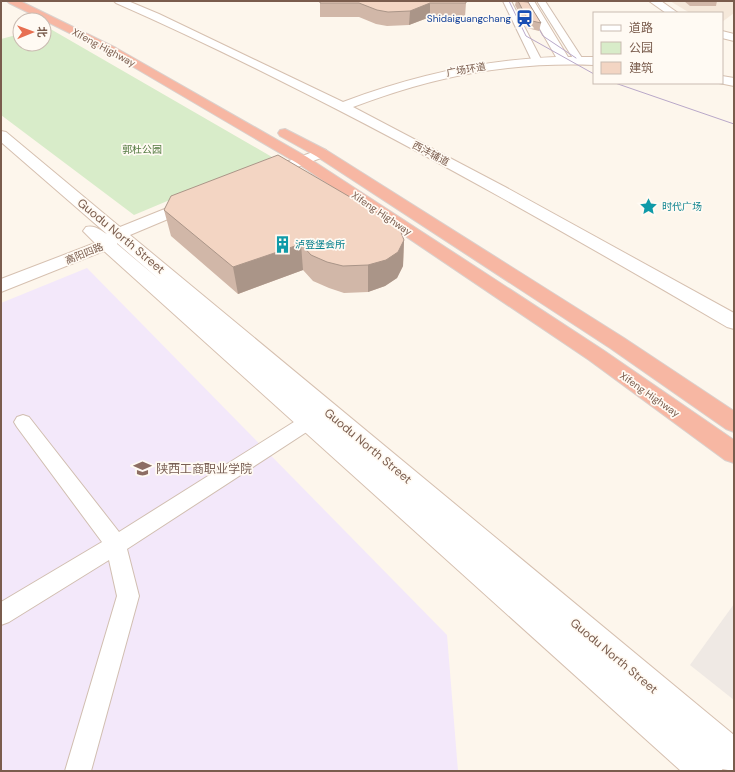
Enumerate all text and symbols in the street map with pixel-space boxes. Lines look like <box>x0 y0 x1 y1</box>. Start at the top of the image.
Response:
station icon: Shidaiguangchang <box>514 8 534 28</box>
north arrow <box>12 12 52 52</box>
place label: Shidaiguangchang <box>427 12 511 25</box>
legend <box>593 12 723 84</box>
text: 道路 <box>629 20 653 36</box>
street label: Xifeng Highway <box>70 25 138 70</box>
text: 北 <box>35 26 49 37</box>
text: 公园 <box>629 40 653 56</box>
street label: 广场环道 <box>445 60 487 79</box>
text: 建筑 <box>629 60 653 76</box>
street label: 西沣辅道 <box>410 138 451 169</box>
park label: 郭杜公园 <box>122 143 162 156</box>
street label: Xifeng Highway <box>349 188 415 239</box>
street label: Guodu North Street <box>74 195 168 277</box>
place icon: 时代广场 <box>639 196 659 216</box>
place label: 时代广场 <box>662 200 702 213</box>
building icon: 泸登堡会所 <box>272 234 292 254</box>
place label: 泸登堡会所 <box>295 238 345 251</box>
street label: 高阳四路 <box>63 240 105 267</box>
street label: Xifeng Highway <box>617 369 683 420</box>
street label: Guodu North Street <box>321 405 415 487</box>
school or university icon: 陕西工商职业学院 <box>133 459 153 479</box>
place label: 陕西工商职业学院 <box>156 461 252 477</box>
street label: Guodu North Street <box>567 615 661 697</box>

